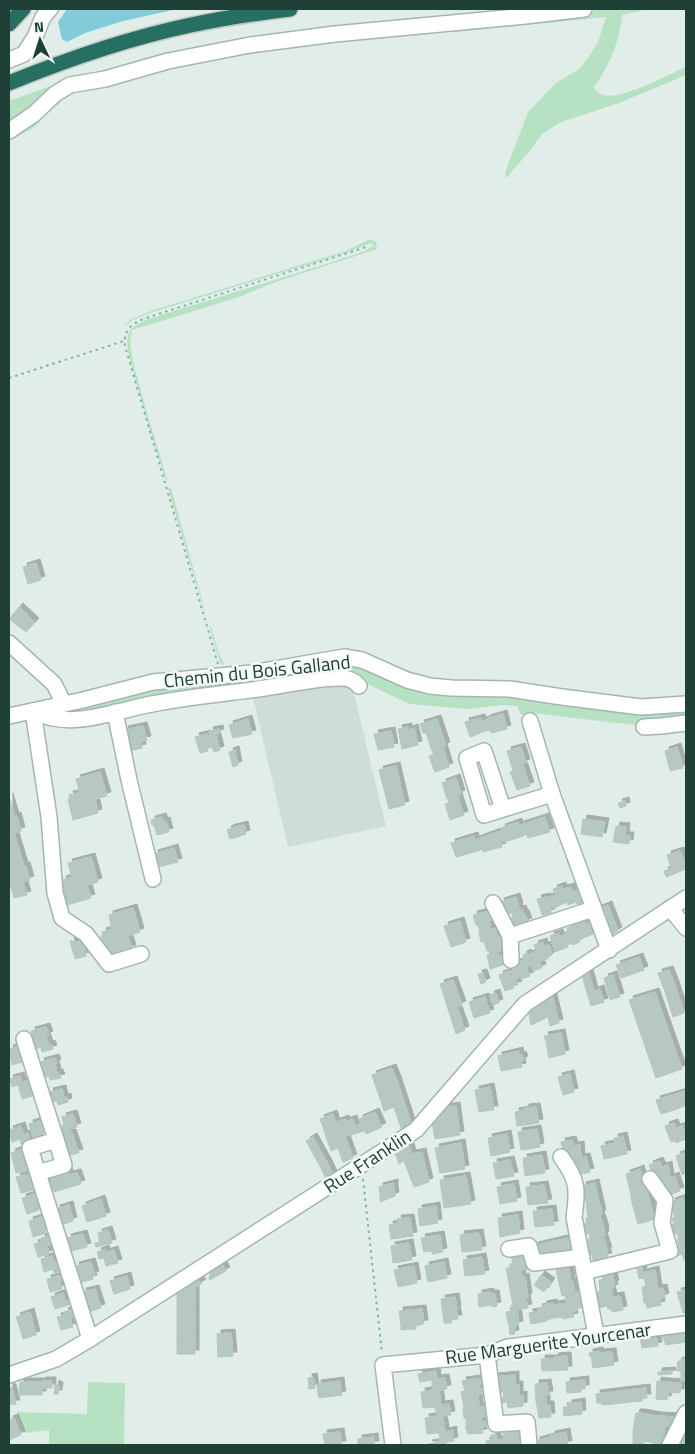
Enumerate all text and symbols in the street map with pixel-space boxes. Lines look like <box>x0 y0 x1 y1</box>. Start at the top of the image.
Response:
north arrow <box>15 15 65 65</box>
text: N <box>33 16 45 37</box>
street label: Chemin du Bois Galland <box>162 646 352 695</box>
street label: Rue Franklin <box>317 1121 416 1200</box>
street label: Rue Marguerite Yourcenar <box>443 1314 653 1371</box>

